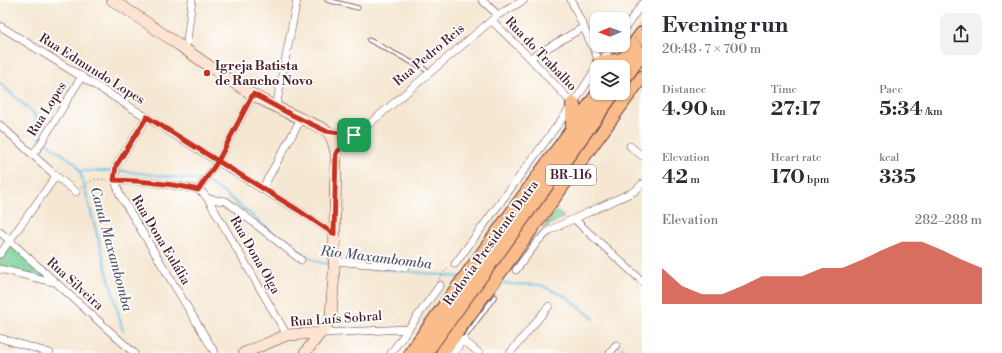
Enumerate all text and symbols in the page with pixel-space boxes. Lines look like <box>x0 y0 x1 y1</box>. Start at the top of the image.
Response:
north arrow <box>590 12 630 52</box>
map controls <box>590 12 630 100</box>
text: Evening run <box>662 12 788 39</box>
button: share <box>940 13 982 55</box>
street label: Rua do Trabalho <box>502 14 580 94</box>
street label: Rua Pedro Reis <box>390 20 468 90</box>
street label: Rua Edmundo Lopes <box>36 30 148 108</box>
text: 20:48 · 7 × 700 m <box>662 41 761 57</box>
place label: Igreja Batista de Rancho Novo <box>215 58 313 89</box>
button: layers <box>590 60 630 100</box>
marker: Igreja Batista de Rancho Novo <box>202 68 212 78</box>
street label: Rua Lopes <box>24 78 70 139</box>
text: Distance <box>662 83 706 97</box>
text: Time <box>771 83 797 97</box>
text: Pace <box>879 83 903 97</box>
text: 4.90 <box>662 97 708 122</box>
text: 27:17 <box>771 97 820 122</box>
text: 5:34 <box>879 97 923 122</box>
text: km <box>708 105 726 119</box>
text: /km <box>923 105 943 119</box>
pin <box>337 118 371 152</box>
icon: arrive <box>343 124 365 146</box>
text: Elevation <box>662 151 710 165</box>
text: Heart rate <box>771 151 821 165</box>
text: kcal <box>879 151 899 165</box>
road number: BR-116 <box>546 165 596 185</box>
text: 42 <box>662 165 688 190</box>
text: 170 <box>771 165 805 190</box>
text: 335 <box>879 165 916 190</box>
text: m <box>688 173 700 187</box>
text: bpm <box>805 173 829 187</box>
street label: Rodovia Presidente Dutra <box>440 177 542 309</box>
water label: Canal Maxambomba <box>86 185 136 313</box>
street label: Rua Dona Eulália <box>128 192 194 288</box>
text: Elevation <box>662 212 718 228</box>
text: 282–288 m <box>915 212 982 228</box>
street label: Rua Dona Olga <box>226 213 284 297</box>
water label: Rio Maxambomba <box>318 242 433 274</box>
street label: Rua Silveira <box>43 254 107 314</box>
street label: Rua Luís Sobral <box>289 308 383 330</box>

